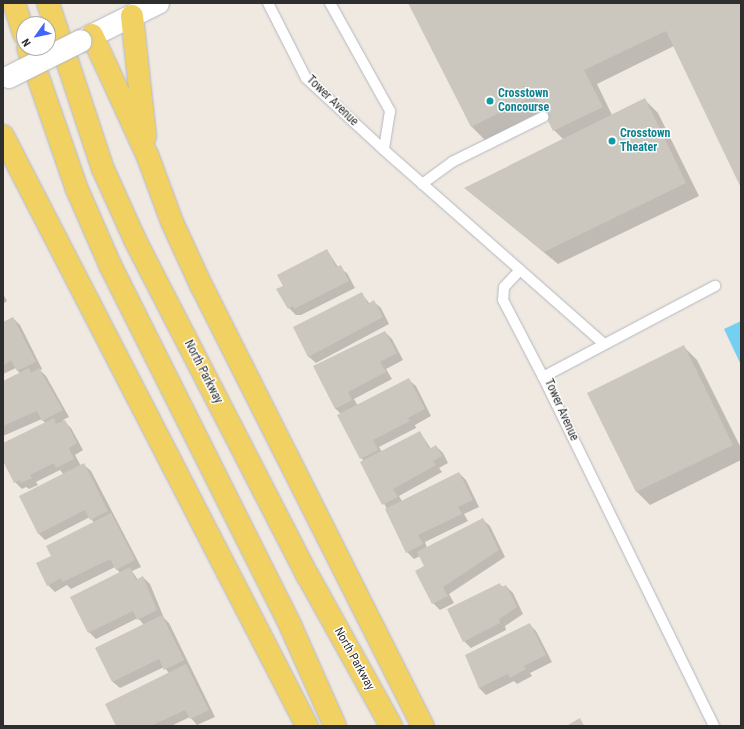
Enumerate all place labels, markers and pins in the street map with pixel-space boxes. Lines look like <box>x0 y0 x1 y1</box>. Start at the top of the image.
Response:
place label: Crosstown Concourse <box>498 87 549 115</box>
marker: Crosstown Concourse <box>485 96 495 106</box>
place label: Crosstown Theater <box>620 127 670 155</box>
marker: Crosstown Theater <box>607 136 617 146</box>

